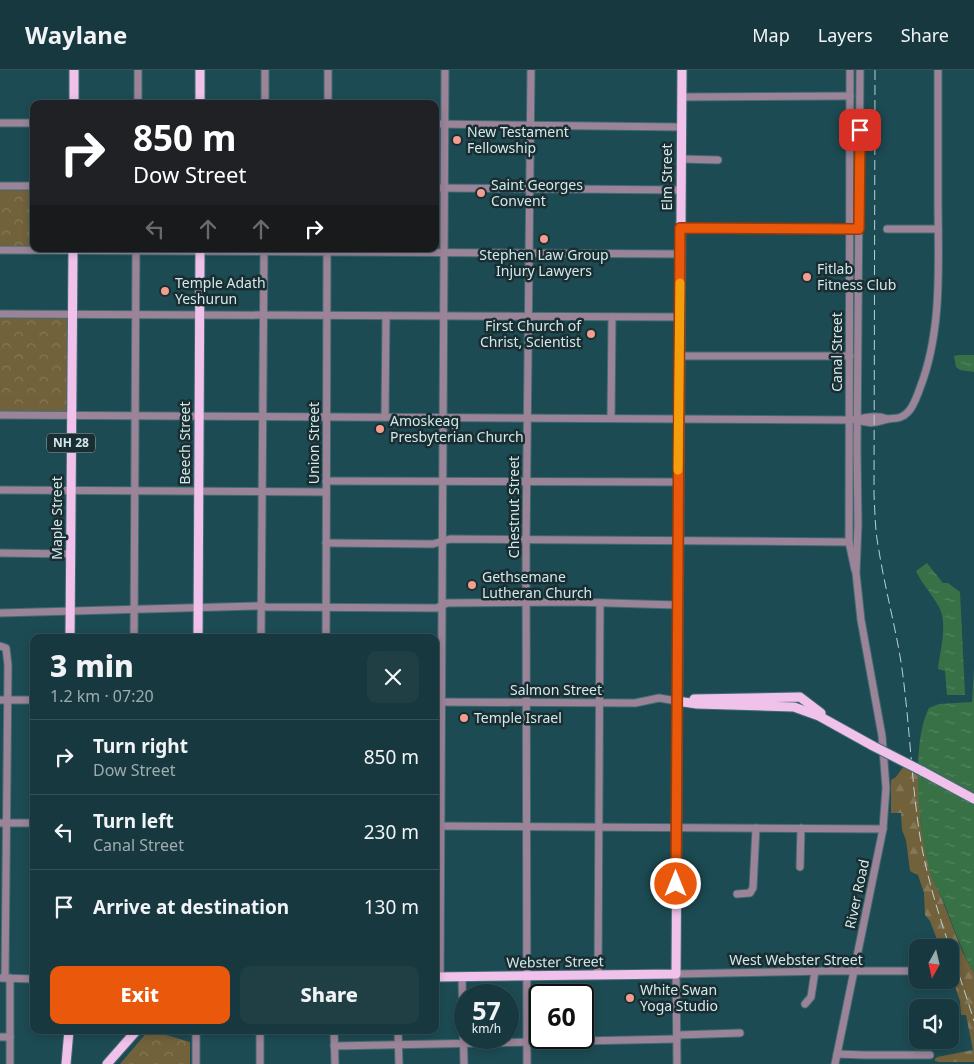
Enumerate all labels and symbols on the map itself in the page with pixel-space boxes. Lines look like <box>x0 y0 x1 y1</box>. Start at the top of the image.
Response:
pin <box>839 109 881 151</box>
place label: New Testament Fellowship <box>467 122 569 157</box>
marker: New Testament Fellowship <box>451 134 463 146</box>
street label: Elm Street <box>657 143 676 211</box>
place label: Saint Georges Convent <box>491 175 583 210</box>
marker: Saint Georges Convent <box>475 187 487 199</box>
marker: Stephen Law Group Injury Lawyers <box>538 233 550 245</box>
place label: Stephen Law Group Injury Lawyers <box>479 245 609 280</box>
place label: Fitlab Fitness Club <box>817 259 896 294</box>
marker: Fitlab Fitness Club <box>801 271 813 283</box>
place label: Temple Adath Yeshurun <box>175 273 266 308</box>
marker: Temple Adath Yeshurun <box>159 285 171 297</box>
street label: Canal Street <box>827 312 846 392</box>
place label: First Church of Christ, Scientist <box>480 316 582 351</box>
marker: First Church of Christ, Scientist <box>585 328 597 340</box>
street label: Beech Street <box>175 402 194 485</box>
street label: Union Street <box>304 402 323 484</box>
place label: Amoskeag Presbyterian Church <box>390 411 524 446</box>
marker: Amoskeag Presbyterian Church <box>374 423 386 435</box>
road number: NH 28 <box>47 433 95 452</box>
street label: Chestnut Street <box>504 456 523 558</box>
street label: Maple Street <box>47 476 66 560</box>
place label: Gethsemane Lutheran Church <box>482 567 592 602</box>
marker: Gethsemane Lutheran Church <box>466 579 478 591</box>
street label: Salmon Street <box>510 680 602 699</box>
place label: Temple Israel <box>474 708 562 727</box>
marker: Temple Israel <box>458 712 470 724</box>
position arrow <box>649 857 701 909</box>
street label: River Road <box>840 857 873 930</box>
north arrow <box>909 939 959 989</box>
street label: West Webster Street <box>729 950 863 969</box>
street label: Webster Street <box>506 951 604 972</box>
place label: White Swan Yoga Studio <box>640 980 718 1015</box>
speed limit sign: 60 <box>529 984 594 1049</box>
marker: White Swan Yoga Studio <box>624 992 636 1004</box>

